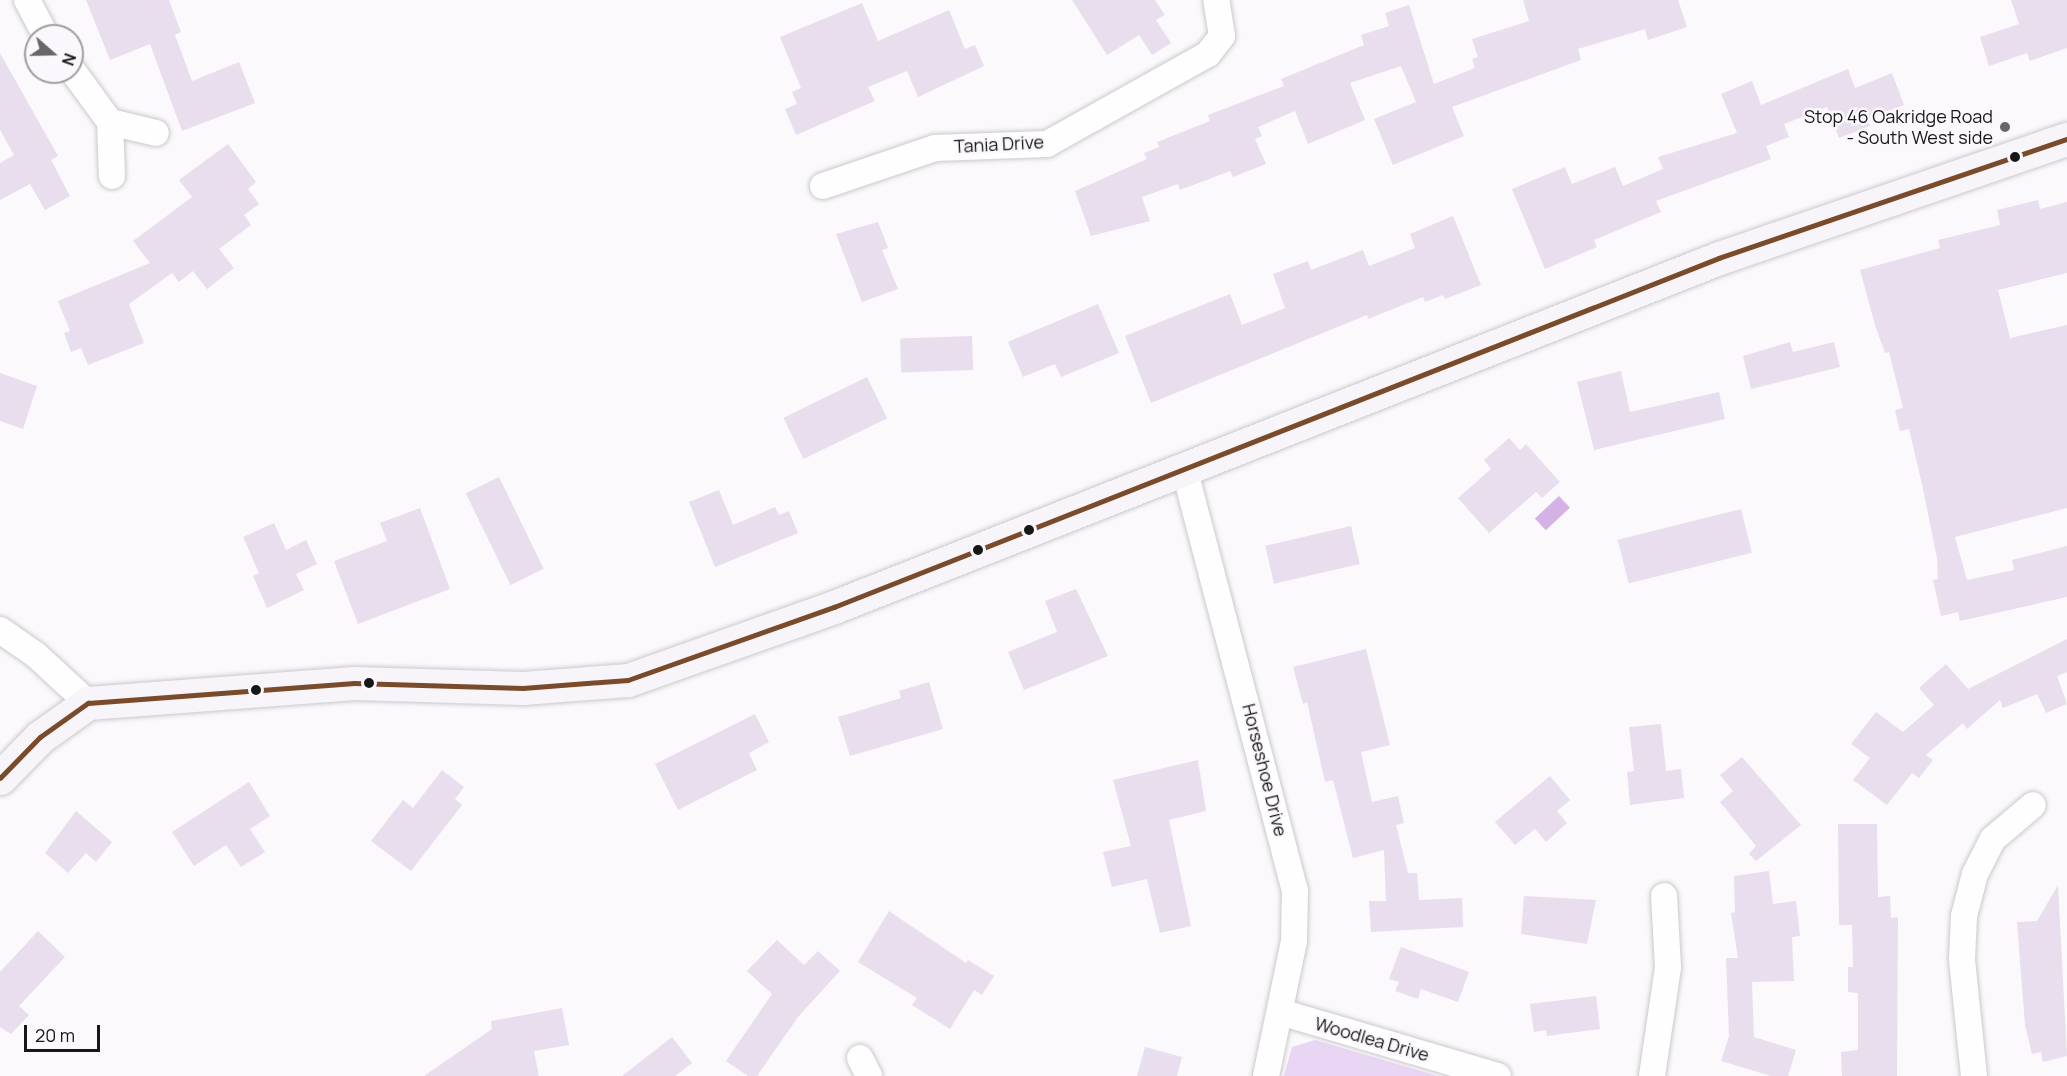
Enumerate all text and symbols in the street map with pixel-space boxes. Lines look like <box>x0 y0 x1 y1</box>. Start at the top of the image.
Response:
north arrow <box>24 24 84 84</box>
text: N <box>57 50 81 69</box>
place label: Stop 46 Oakridge Road - South West side <box>1804 106 1993 148</box>
marker: Stop 46 Oakridge Road - South West side <box>1998 120 2012 134</box>
street label: Tania Drive <box>953 131 1045 157</box>
unlabelled marker <box>2009 151 2021 163</box>
unlabelled marker <box>1023 524 1035 536</box>
unlabelled marker <box>972 544 984 556</box>
unlabelled marker <box>363 677 375 689</box>
unlabelled marker <box>250 684 262 696</box>
street label: Horseshoe Drive <box>1238 701 1292 839</box>
street label: Woodlea Drive <box>1312 1012 1432 1066</box>
scale bar <box>27 1013 104 1051</box>
text: 20 m <box>35 1023 75 1047</box>

